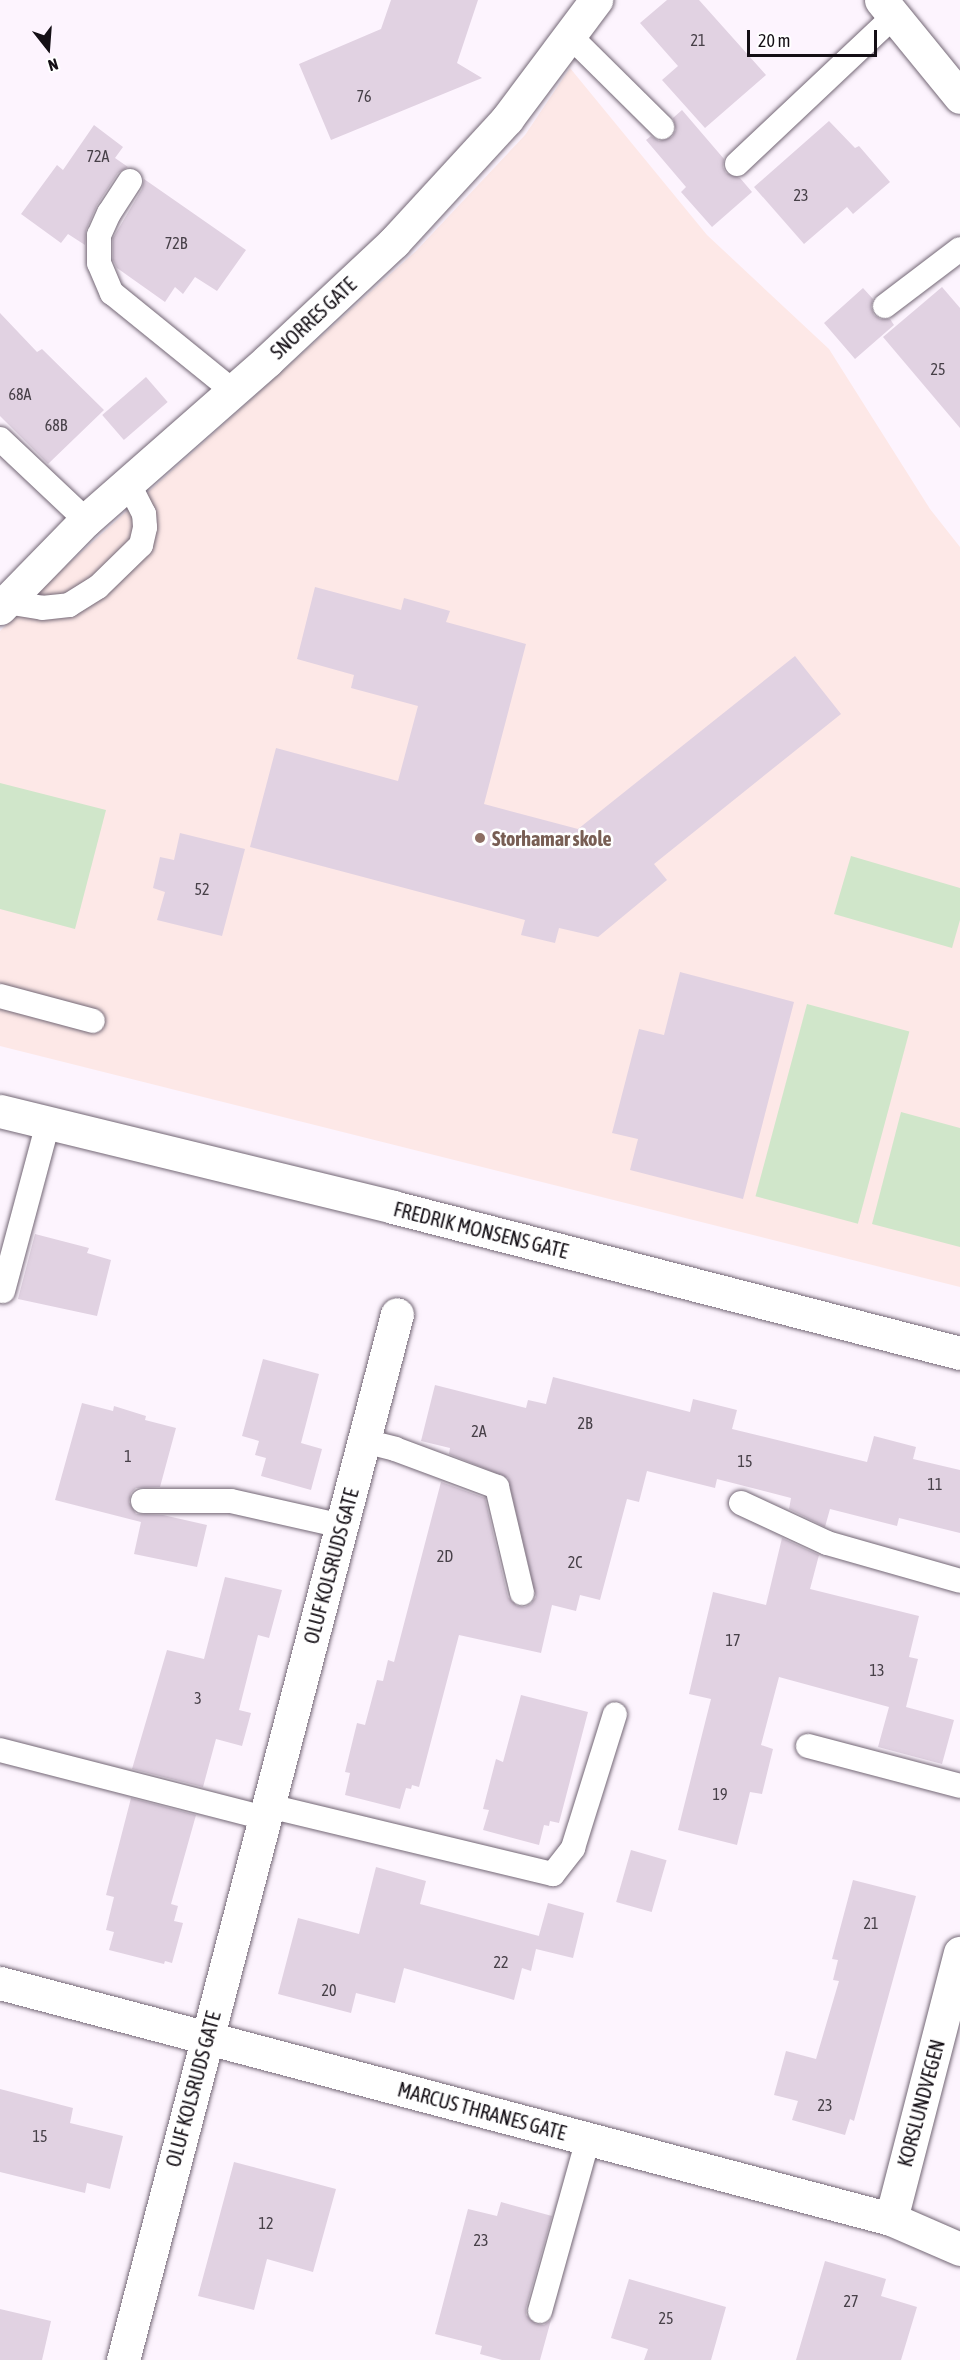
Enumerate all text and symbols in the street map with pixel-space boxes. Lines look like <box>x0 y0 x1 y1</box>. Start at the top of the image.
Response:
north arrow <box>18 18 78 78</box>
scale bar <box>750 18 880 56</box>
house number: 21 <box>690 30 706 50</box>
text: 20 m <box>758 30 790 51</box>
text: N <box>46 55 60 75</box>
house number: 76 <box>356 86 372 106</box>
house number: 72A <box>87 146 109 166</box>
house number: 23 <box>793 185 809 205</box>
house number: 72B <box>165 233 187 253</box>
street label: SNORRES GATE <box>265 272 361 364</box>
house number: 25 <box>930 359 946 379</box>
house number: 68A <box>9 384 31 404</box>
house number: 68B <box>45 415 67 435</box>
place label: Storhamar skole <box>492 826 612 850</box>
marker: Storhamar skole <box>473 831 487 845</box>
house number: 52 <box>194 879 210 899</box>
street label: FREDRIK MONSENS GATE <box>391 1197 571 1263</box>
house number: 2B <box>577 1413 593 1433</box>
house number: 2A <box>471 1421 487 1441</box>
house number: 1 <box>124 1446 132 1466</box>
house number: 15 <box>737 1451 753 1471</box>
house number: 11 <box>927 1474 943 1494</box>
street label: OLUF KOLSRUDS GATE <box>299 1486 363 1646</box>
house number: 2D <box>437 1546 453 1566</box>
house number: 2C <box>568 1552 582 1572</box>
house number: 17 <box>725 1630 741 1650</box>
house number: 13 <box>869 1660 885 1680</box>
house number: 3 <box>194 1688 202 1708</box>
house number: 19 <box>712 1784 728 1804</box>
house number: 21 <box>863 1913 879 1933</box>
house number: 22 <box>493 1952 509 1972</box>
house number: 20 <box>321 1980 337 2000</box>
street label: OLUF KOLSRUDS GATE <box>161 2009 225 2169</box>
street label: KORSLUNDVEGEN <box>892 2037 950 2169</box>
street label: MARCUS THRANES GATE <box>395 2077 569 2145</box>
house number: 23 <box>817 2095 833 2115</box>
house number: 15 <box>32 2126 48 2146</box>
house number: 12 <box>258 2213 274 2233</box>
house number: 23 <box>473 2230 489 2250</box>
house number: 27 <box>843 2291 859 2311</box>
house number: 25 <box>658 2308 674 2328</box>

